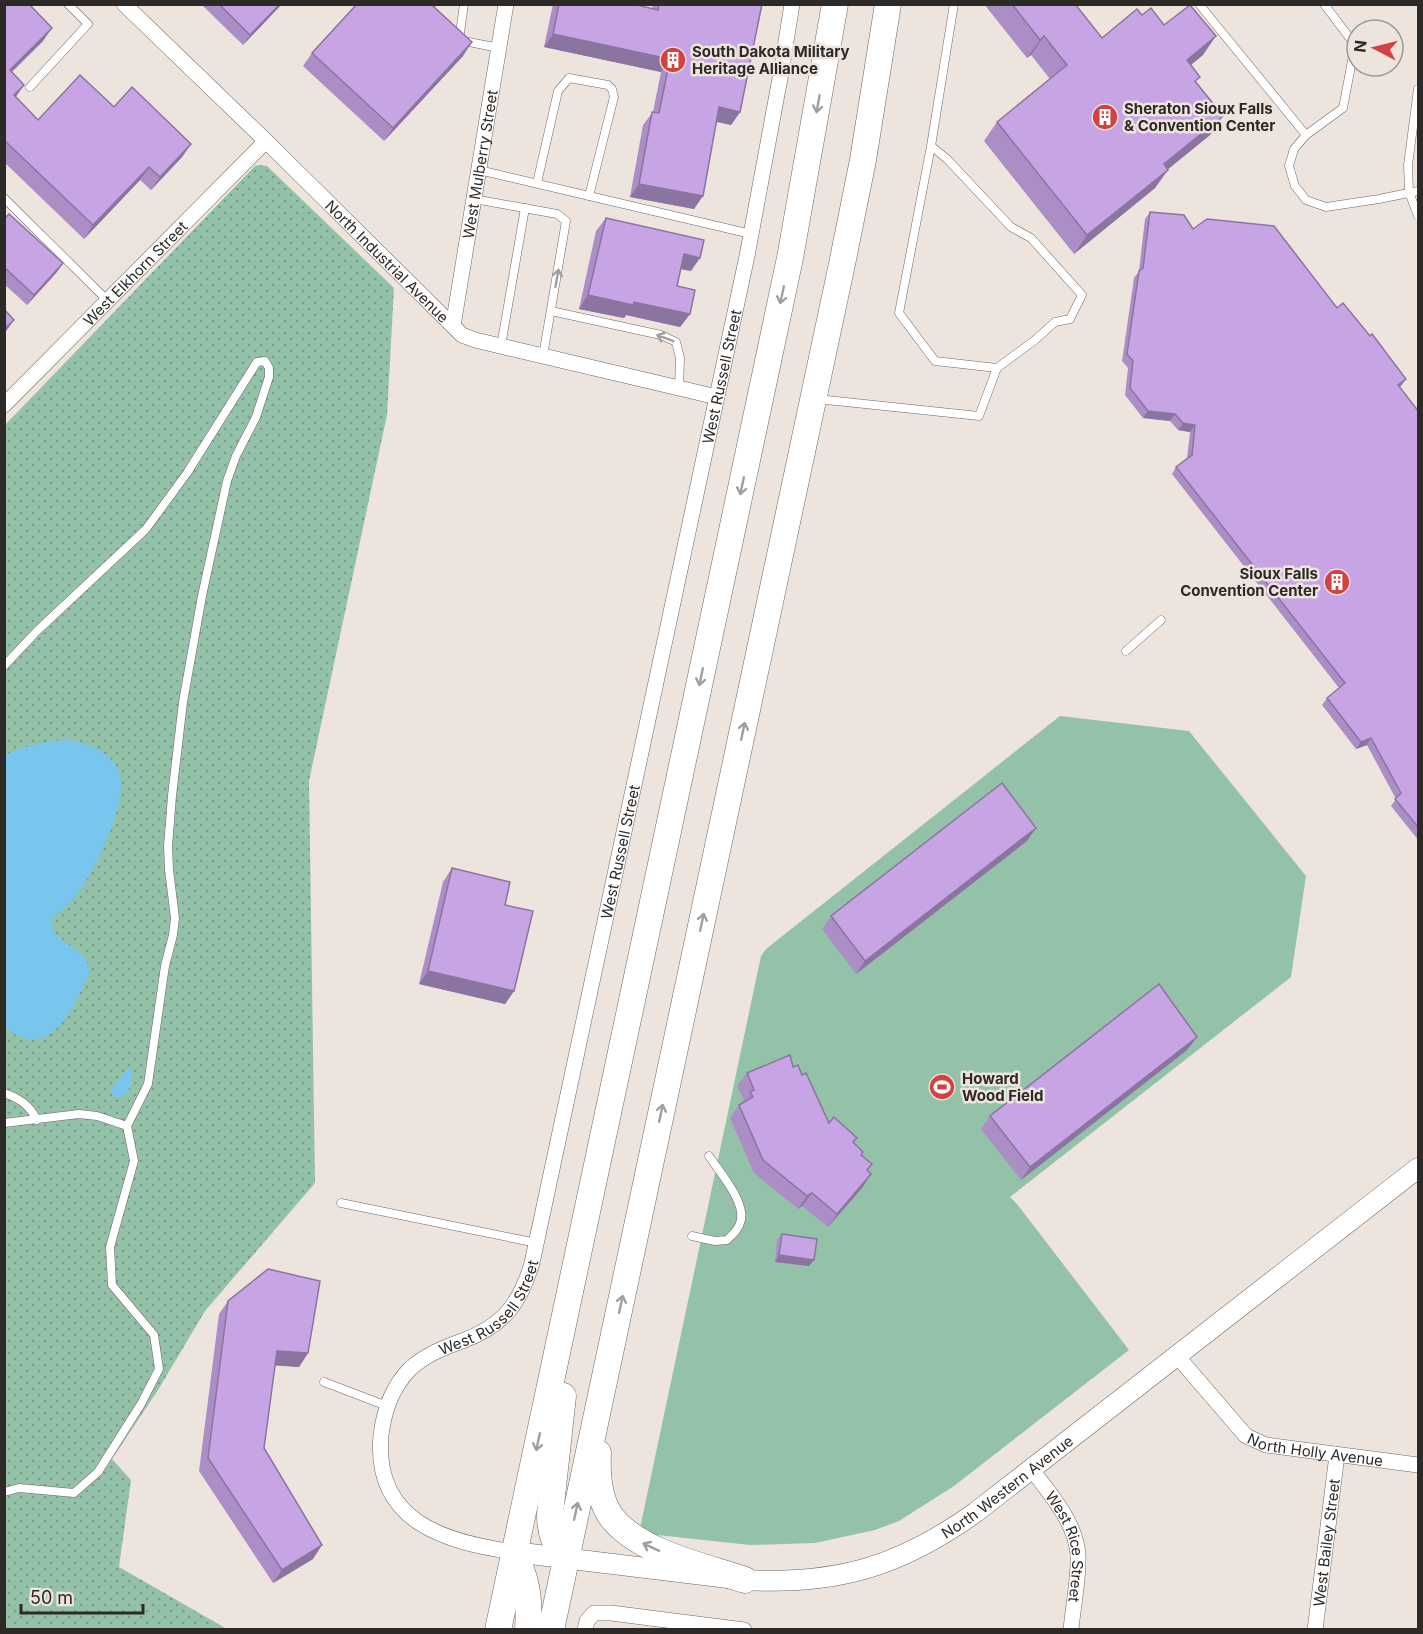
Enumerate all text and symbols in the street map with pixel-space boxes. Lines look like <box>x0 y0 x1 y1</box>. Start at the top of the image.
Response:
north arrow <box>1345 18 1405 78</box>
text: N <box>1349 39 1371 53</box>
place label: South Dakota Military Heritage Alliance <box>692 42 850 78</box>
building icon: South Dakota Military Heritage Alliance <box>658 45 688 75</box>
street label: West Mulberry Street <box>458 88 501 240</box>
one-way arrow <box>813 93 824 113</box>
place label: Sheraton Sioux Falls & Convention Center <box>1124 99 1275 135</box>
building icon: Sheraton Sioux Falls & Convention Center <box>1090 102 1120 132</box>
street label: North Industrial Avenue <box>321 196 453 326</box>
street label: West Elkhorn Street <box>79 217 191 329</box>
one-way arrow <box>552 269 563 288</box>
one-way arrow <box>776 285 788 304</box>
street label: West Russell Street <box>698 308 745 445</box>
one-way arrow <box>656 331 675 342</box>
one-way arrow <box>736 476 747 495</box>
place label: Sioux Falls Convention Center <box>1180 564 1318 600</box>
building icon: Sioux Falls Convention Center <box>1322 567 1352 597</box>
one-way arrow <box>695 667 707 686</box>
one-way arrow <box>737 722 749 741</box>
street label: West Russell Street <box>596 783 643 921</box>
one-way arrow <box>697 913 708 932</box>
place label: Howard Wood Field <box>962 1069 1044 1105</box>
sports icon: Howard Wood Field <box>927 1072 957 1102</box>
one-way arrow <box>656 1104 667 1123</box>
street label: West Russell Street <box>436 1258 542 1359</box>
one-way arrow <box>615 1294 627 1313</box>
street label: North Holly Avenue <box>1245 1428 1384 1470</box>
street label: North Western Avenue <box>938 1431 1077 1542</box>
one-way arrow <box>532 1432 543 1452</box>
street label: West Bailey Street <box>1309 1477 1343 1608</box>
street label: West Rice Street <box>1042 1487 1088 1604</box>
one-way arrow <box>571 1501 583 1520</box>
one-way arrow <box>642 1540 660 1552</box>
scale bar <box>21 1577 142 1615</box>
text: 50 m <box>30 1587 73 1608</box>

